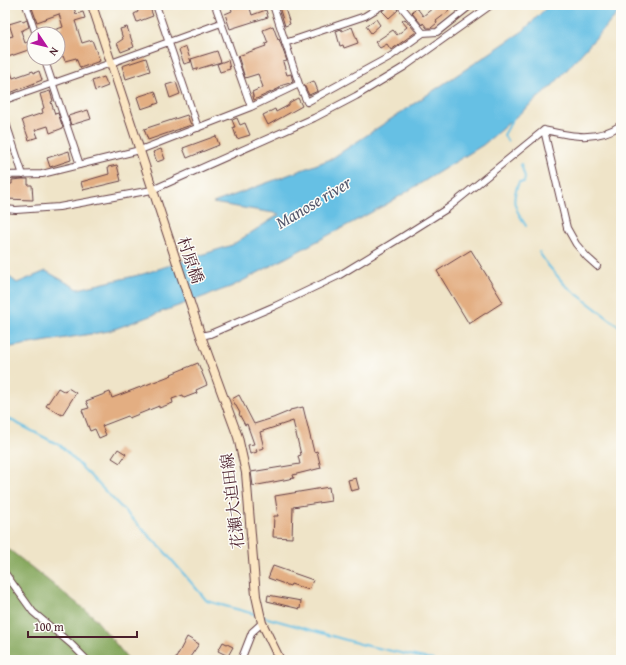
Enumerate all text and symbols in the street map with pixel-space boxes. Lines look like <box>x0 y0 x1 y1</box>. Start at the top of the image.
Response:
north arrow <box>26 26 66 66</box>
text: N <box>45 44 63 60</box>
water label: Manose river <box>270 169 356 234</box>
street label: 村原橋 <box>172 233 210 287</box>
street label: 花瀬大迫田線 <box>214 452 250 550</box>
scale bar <box>28 613 137 639</box>
text: 100 m <box>34 618 64 635</box>

